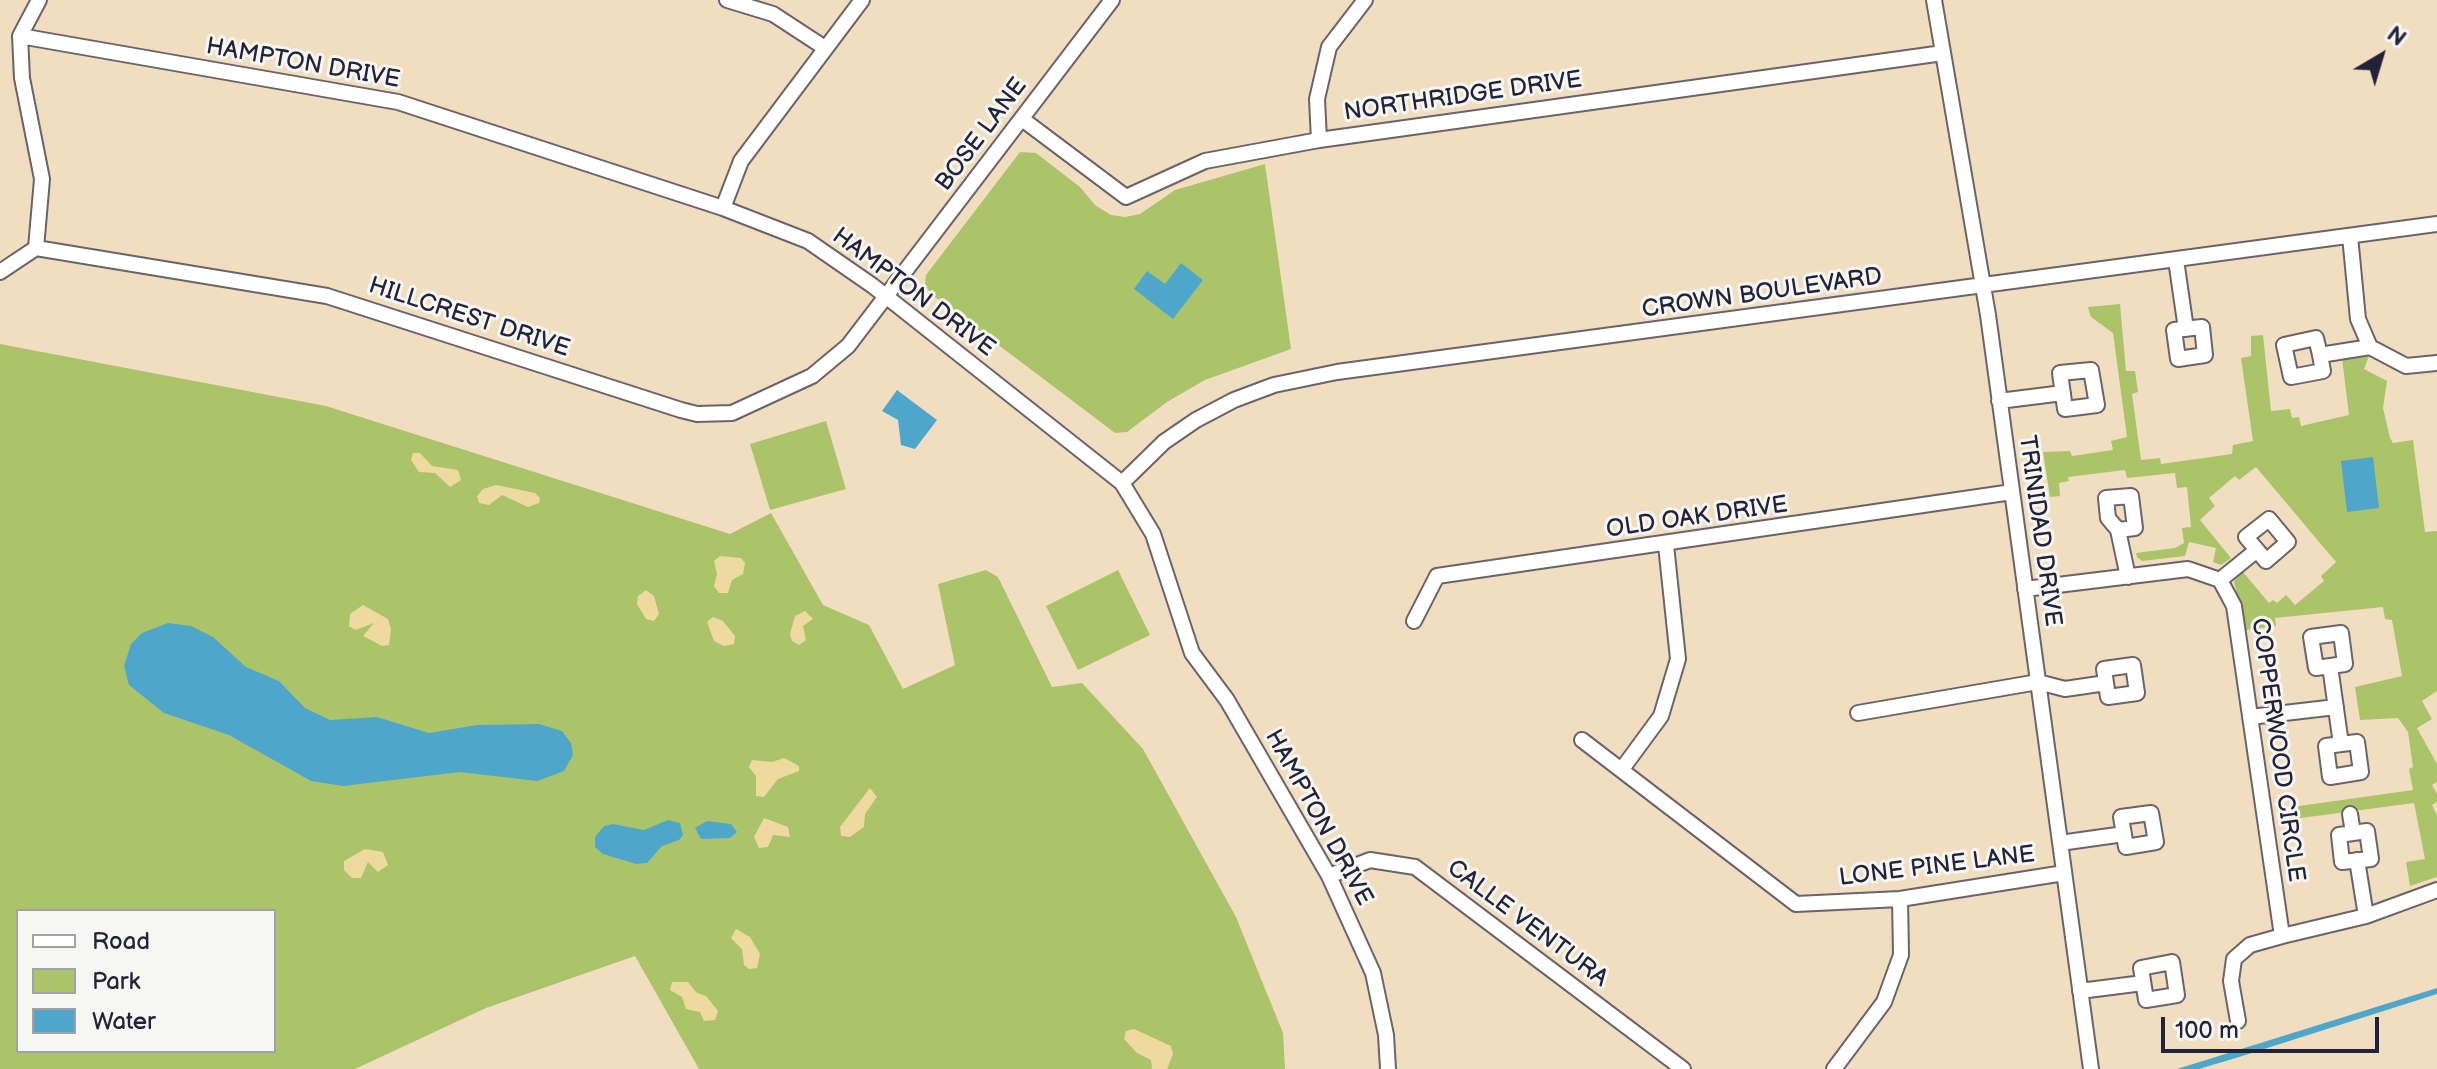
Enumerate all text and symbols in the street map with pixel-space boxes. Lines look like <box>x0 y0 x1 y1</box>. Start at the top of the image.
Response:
north arrow <box>2341 16 2421 96</box>
text: N <box>2381 21 2411 52</box>
street label: HAMPTON DRIVE <box>204 33 402 95</box>
street label: NORTHRIDGE DRIVE <box>1342 66 1584 128</box>
street label: BOSE LANE <box>930 73 1034 197</box>
street label: HAMPTON DRIVE <box>826 222 1000 364</box>
street label: CROWN BOULEVARD <box>1640 263 1884 325</box>
street label: HILLCREST DRIVE <box>365 272 573 364</box>
street label: TRINIDAD DRIVE <box>2011 434 2067 628</box>
street label: OLD OAK DRIVE <box>1604 491 1790 545</box>
street label: COPPERWOOD CIRCLE <box>2244 616 2310 884</box>
street label: HAMPTON DRIVE <box>1258 725 1378 911</box>
street label: LONE PINE LANE <box>1837 841 2037 893</box>
street label: CALLE VENTURA <box>1441 854 1613 994</box>
legend <box>16 909 276 1053</box>
text: Road <box>92 927 150 956</box>
text: Park <box>92 967 140 996</box>
scale bar <box>2165 1001 2383 1051</box>
text: Water <box>92 1007 156 1036</box>
text: 100 m <box>2175 1016 2239 1045</box>

